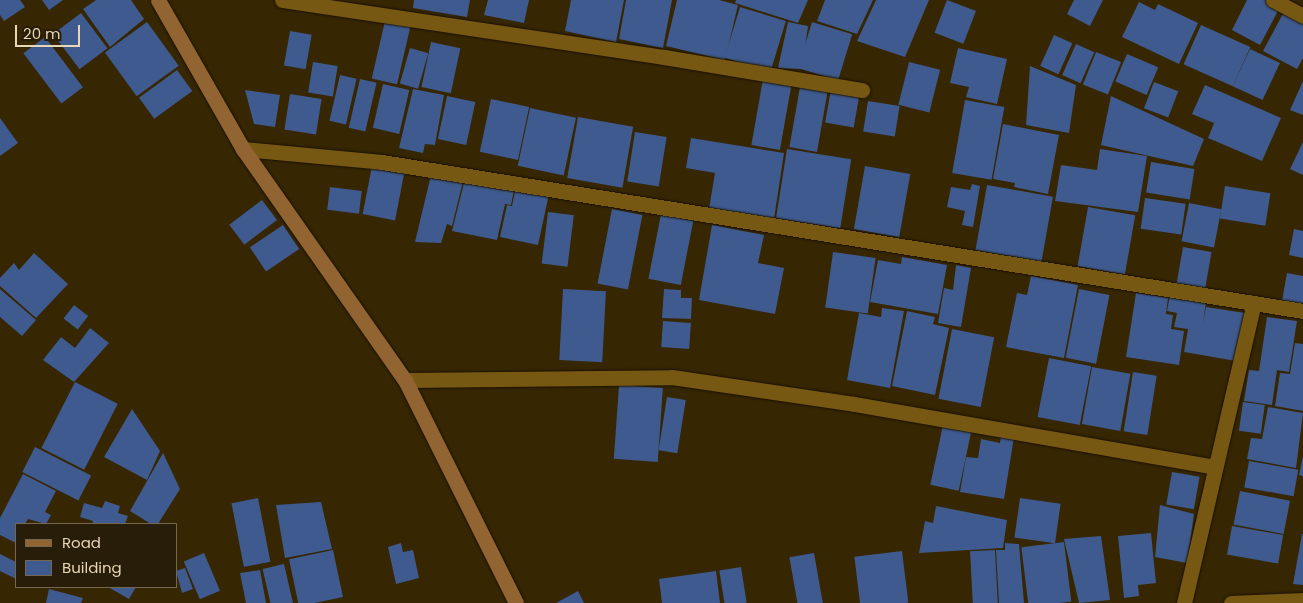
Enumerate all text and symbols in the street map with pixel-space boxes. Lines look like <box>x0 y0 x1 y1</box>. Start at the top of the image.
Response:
scale bar <box>18 15 82 47</box>
text: 20 m <box>23 23 61 44</box>
legend <box>15 523 178 588</box>
text: Road <box>62 532 101 553</box>
text: Building <box>62 557 122 578</box>

